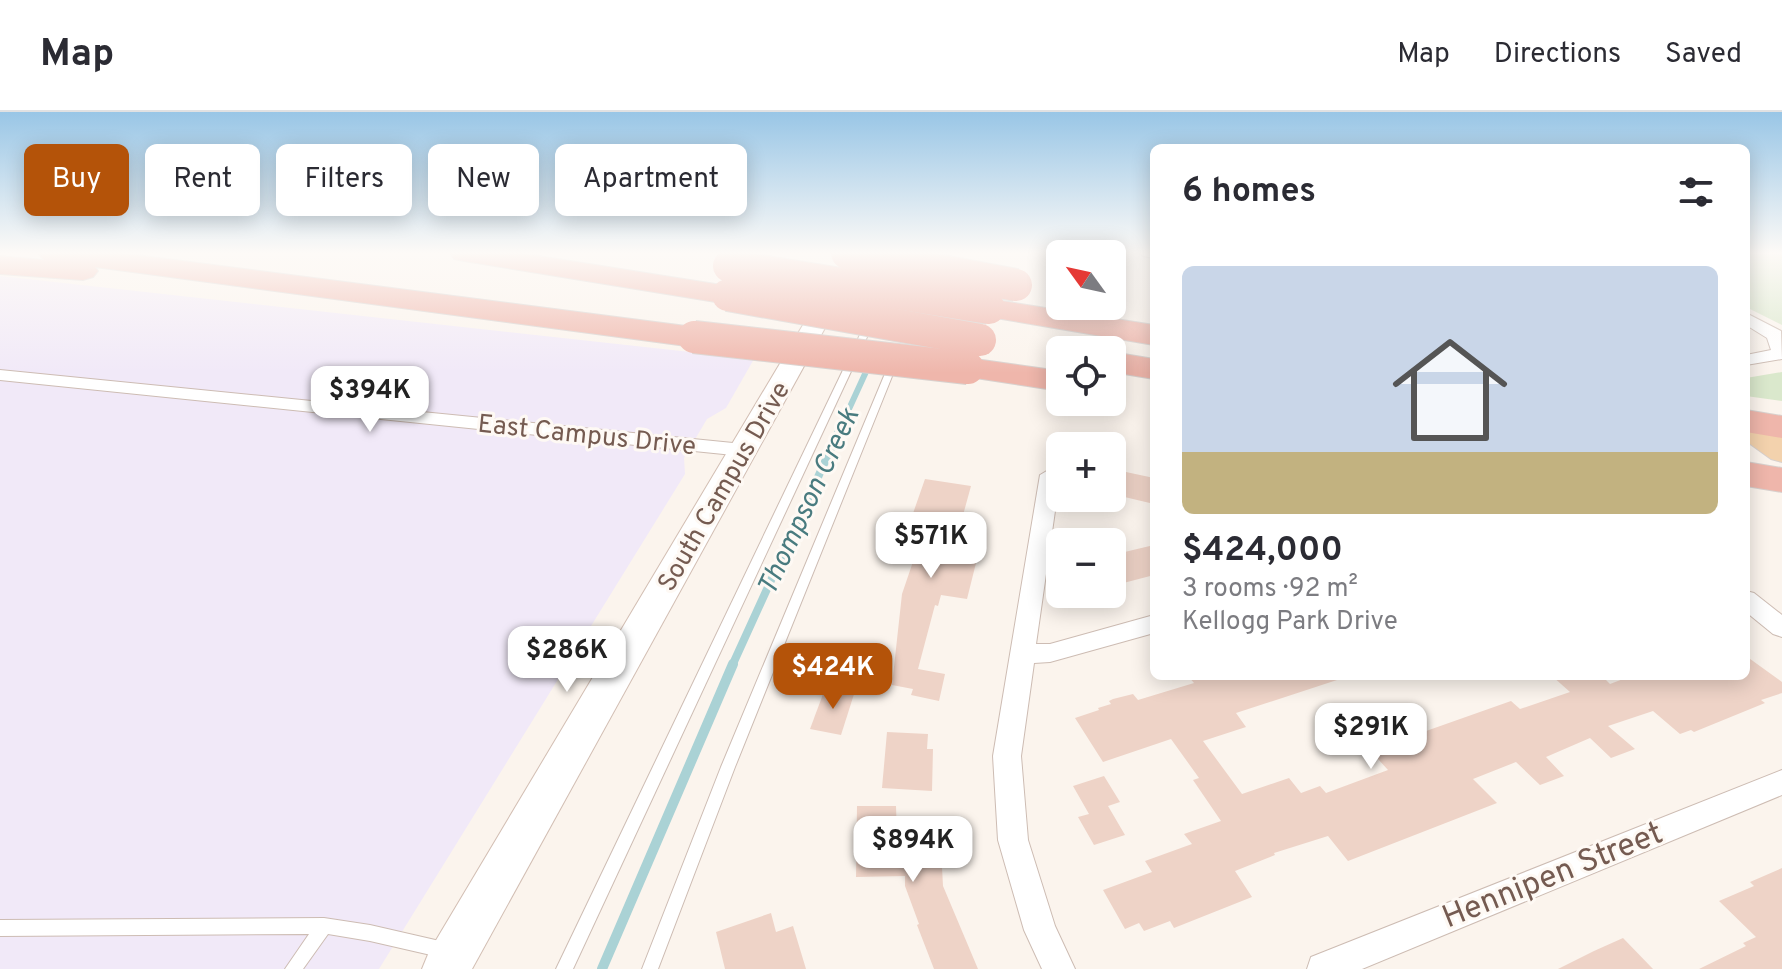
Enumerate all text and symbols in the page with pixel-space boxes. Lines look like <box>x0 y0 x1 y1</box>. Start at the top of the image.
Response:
text: Map <box>40 31 114 80</box>
text: Map <box>1397 37 1450 73</box>
text: Directions <box>1494 37 1621 73</box>
text: Saved <box>1665 37 1742 73</box>
chip: Buy <box>24 144 129 216</box>
chip: Rent <box>145 144 260 216</box>
chip: Filters <box>276 144 412 216</box>
chip: New <box>428 144 539 216</box>
chip: Apartment <box>555 144 747 216</box>
icon: filters <box>1674 170 1718 214</box>
text: 6 homes <box>1182 171 1316 214</box>
north arrow <box>1046 240 1126 320</box>
map controls <box>1046 240 1126 608</box>
icon: home <box>1378 318 1522 462</box>
button: locate <box>1046 336 1126 416</box>
pin: $394K <box>314 366 426 434</box>
text: $394K <box>329 375 411 408</box>
street label: South Campus Drive <box>652 376 799 598</box>
water label: Thompson Creek <box>751 402 869 602</box>
street label: East Campus Drive <box>476 409 698 464</box>
button: + <box>1046 432 1126 512</box>
pin: $571K <box>875 512 987 580</box>
text: $571K <box>894 521 968 554</box>
button: − <box>1046 528 1126 608</box>
text: $424,000 <box>1182 530 1343 573</box>
text: 3 rooms · 92 m² <box>1182 573 1358 606</box>
text: Kellogg Park Drive <box>1182 606 1398 639</box>
pin: $286K <box>511 626 623 694</box>
text: $286K <box>526 635 608 668</box>
pin: $424K <box>777 643 889 711</box>
text: $424K <box>791 652 875 685</box>
pin: $291K <box>1315 703 1427 771</box>
text: $291K <box>1333 712 1409 745</box>
street label: Hennipen Street <box>1437 814 1669 939</box>
pin: $894K <box>857 816 969 884</box>
text: $894K <box>871 825 955 858</box>

